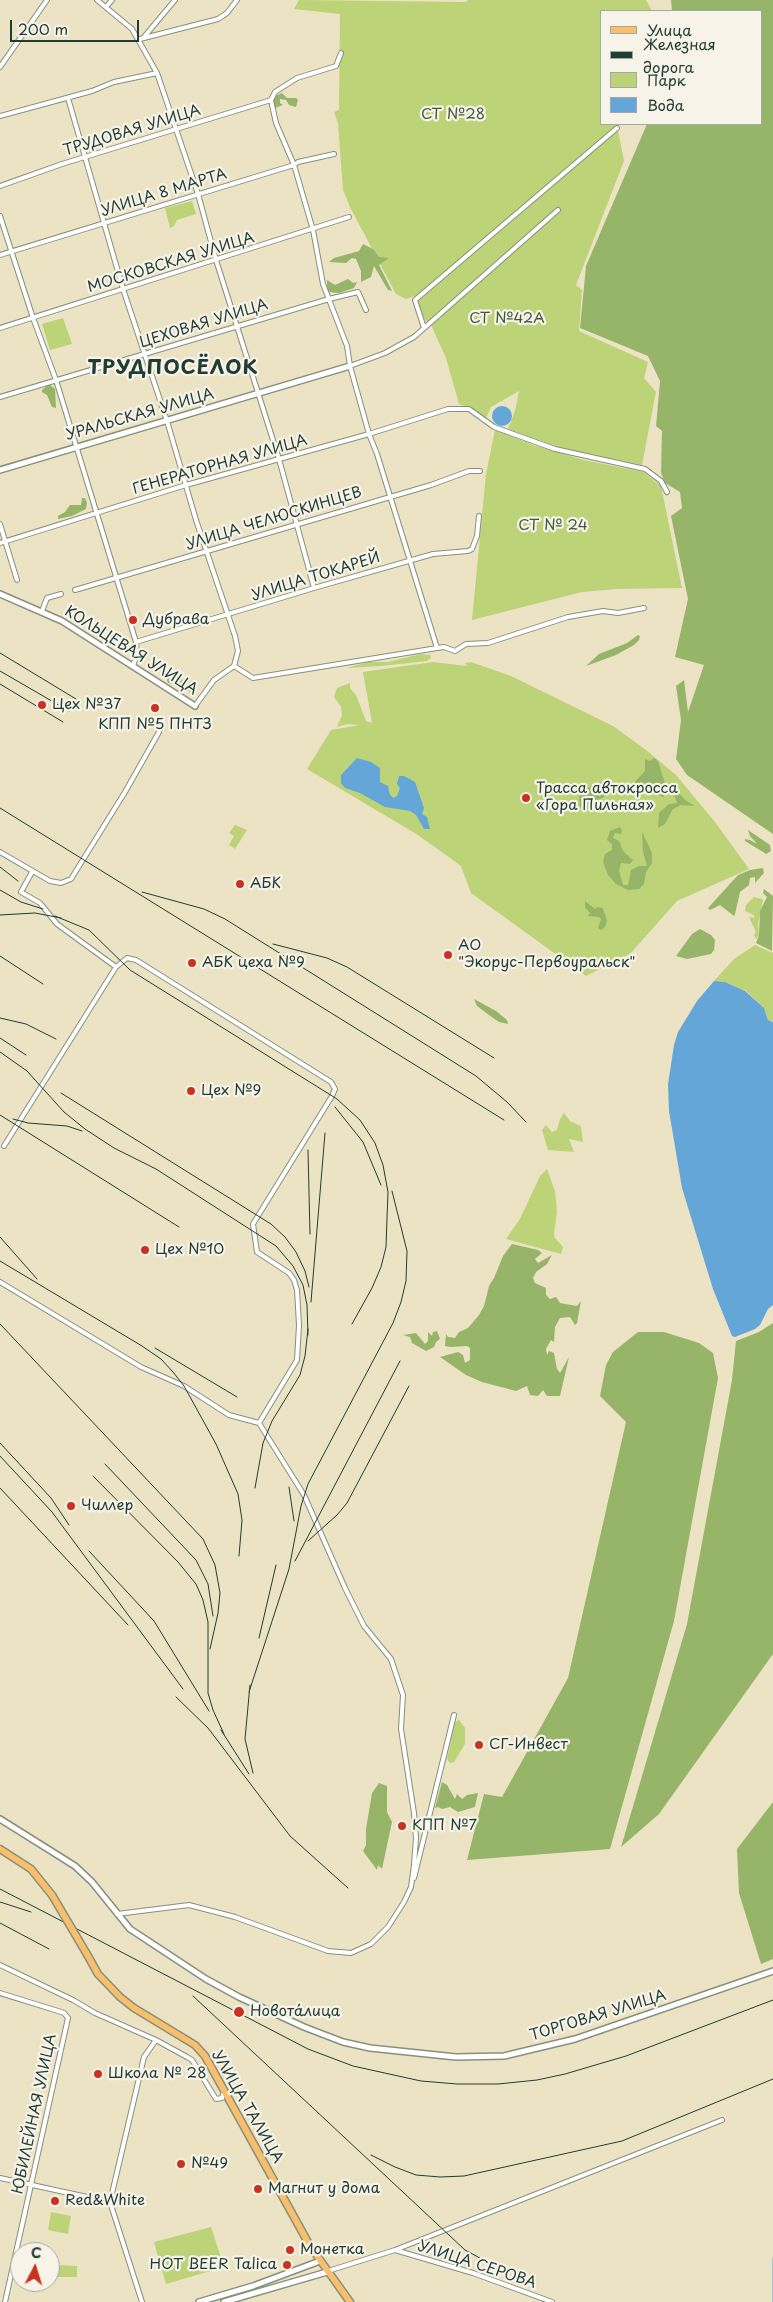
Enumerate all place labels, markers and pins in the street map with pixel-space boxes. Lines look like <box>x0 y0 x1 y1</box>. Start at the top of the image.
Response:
place label: Дубрава <box>143 611 209 629</box>
marker: Дубрава <box>127 614 139 626</box>
place label: Цех №37 <box>52 696 121 714</box>
marker: Цех №37 <box>36 699 48 711</box>
marker: КПП №5 ПНТЗ <box>149 702 161 714</box>
place label: КПП №5 ПНТЗ <box>98 716 212 734</box>
place label: Трасса автокросса «Гора Пильная» <box>536 780 678 815</box>
marker: Трасса автокросса «Гора Пильная» <box>520 792 532 804</box>
place label: АБК <box>250 875 281 893</box>
marker: АБК <box>234 878 246 890</box>
place label: АО "Экорус-Первоуральск" <box>458 937 635 972</box>
marker: АО "Экорус-Первоуральск" <box>442 949 454 961</box>
place label: АБК цеха №9 <box>202 954 305 972</box>
marker: АБК цеха №9 <box>186 957 198 969</box>
place label: Цех №9 <box>201 1082 261 1100</box>
marker: Цех №9 <box>185 1085 197 1097</box>
place label: Цех №10 <box>155 1241 224 1259</box>
marker: Цех №10 <box>139 1244 151 1256</box>
place label: Чиллер <box>81 1497 133 1515</box>
marker: Чиллер <box>65 1500 77 1512</box>
place label: СГ-Инвест <box>489 1736 568 1754</box>
marker: СГ-Инвест <box>473 1739 485 1751</box>
place label: КПП №7 <box>412 1817 477 1835</box>
marker: КПП №7 <box>396 1820 408 1832</box>
place label: Новота́лица <box>250 2003 340 2021</box>
marker: Новота́лица <box>232 2005 246 2019</box>
place label: Школа № 28 <box>108 2065 207 2083</box>
marker: Школа № 28 <box>92 2068 104 2080</box>
place label: №49 <box>191 2155 228 2173</box>
marker: №49 <box>175 2158 187 2170</box>
place label: Магнит у дома <box>268 2180 380 2198</box>
marker: Магнит у дома <box>252 2183 264 2195</box>
place label: Red&White <box>65 2192 145 2210</box>
marker: Red&White <box>49 2195 61 2207</box>
place label: Монетка <box>300 2241 364 2259</box>
marker: Монетка <box>284 2244 296 2256</box>
place label: HOT BEER Talica <box>150 2256 277 2274</box>
marker: HOT BEER Talica <box>281 2259 293 2271</box>

